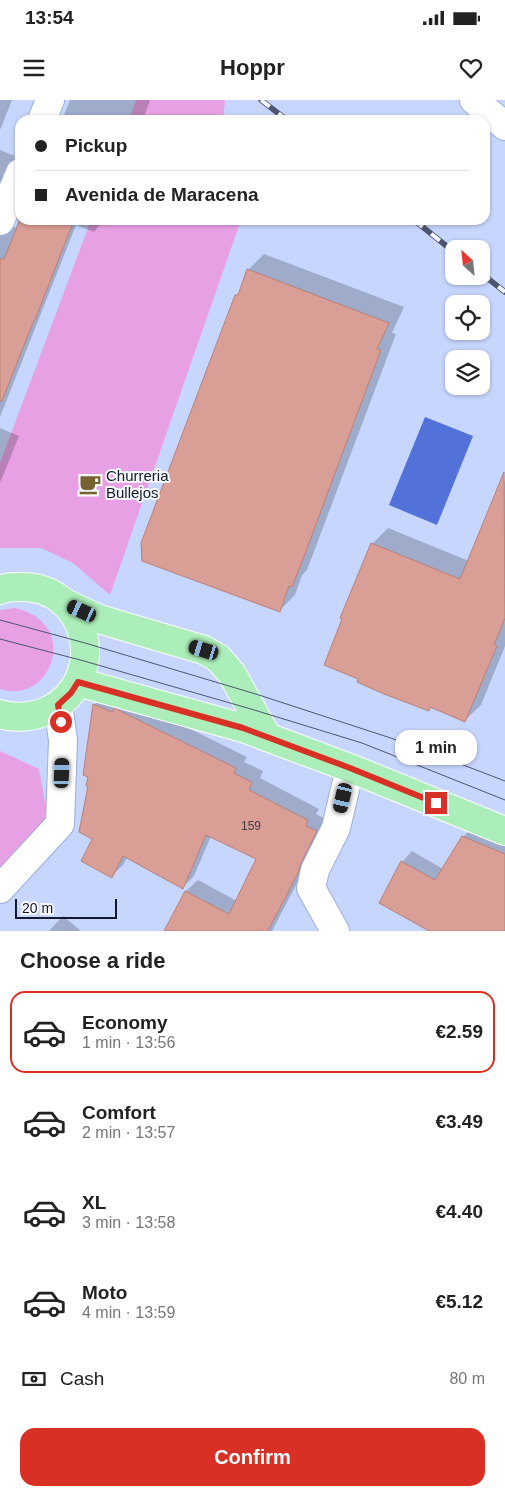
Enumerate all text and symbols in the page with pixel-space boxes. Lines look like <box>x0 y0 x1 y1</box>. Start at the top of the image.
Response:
text: 13:54 <box>25 7 74 28</box>
icon: menu <box>20 54 48 82</box>
icon: heart <box>457 54 485 82</box>
text: Hoppr <box>220 55 285 80</box>
text: Pickup <box>65 135 127 156</box>
text: Avenida de Maracena <box>65 184 259 205</box>
north arrow <box>445 240 490 285</box>
map controls <box>445 240 490 395</box>
button: locate <box>445 295 490 340</box>
button: layers <box>445 350 490 395</box>
place label: Churreria Bullejos <box>106 467 169 501</box>
cafe icon: Churreria Bullejos <box>77 471 103 497</box>
car <box>65 598 98 624</box>
car <box>187 638 220 662</box>
route start <box>50 711 72 733</box>
callout: 1 min <box>395 730 477 766</box>
text: 1 min <box>415 739 457 756</box>
car <box>53 758 70 788</box>
car <box>332 782 353 814</box>
route end <box>425 792 447 814</box>
house number: 159 <box>241 819 261 833</box>
scale bar <box>15 896 118 919</box>
text: 20 m <box>22 900 53 916</box>
text: Choose a ride <box>20 948 165 973</box>
icon: car <box>22 1010 67 1055</box>
text: Economy <box>82 1012 168 1033</box>
text: €2.59 <box>435 1021 483 1042</box>
text: 1 min · 13:56 <box>82 1034 175 1051</box>
icon: car <box>22 1100 67 1145</box>
text: Comfort <box>82 1102 156 1123</box>
text: €3.49 <box>435 1111 483 1132</box>
text: 2 min · 13:57 <box>82 1124 175 1141</box>
icon: car <box>22 1190 67 1235</box>
text: XL <box>82 1192 106 1213</box>
text: €4.40 <box>435 1201 483 1222</box>
text: 3 min · 13:58 <box>82 1214 175 1231</box>
icon: car <box>22 1280 67 1325</box>
text: Moto <box>82 1282 127 1303</box>
text: €5.12 <box>435 1291 483 1312</box>
text: 4 min · 13:59 <box>82 1304 175 1321</box>
icon: cash <box>20 1365 48 1393</box>
text: Cash <box>60 1368 104 1389</box>
text: 80 m <box>449 1370 485 1387</box>
button: Confirm <box>20 1428 485 1486</box>

